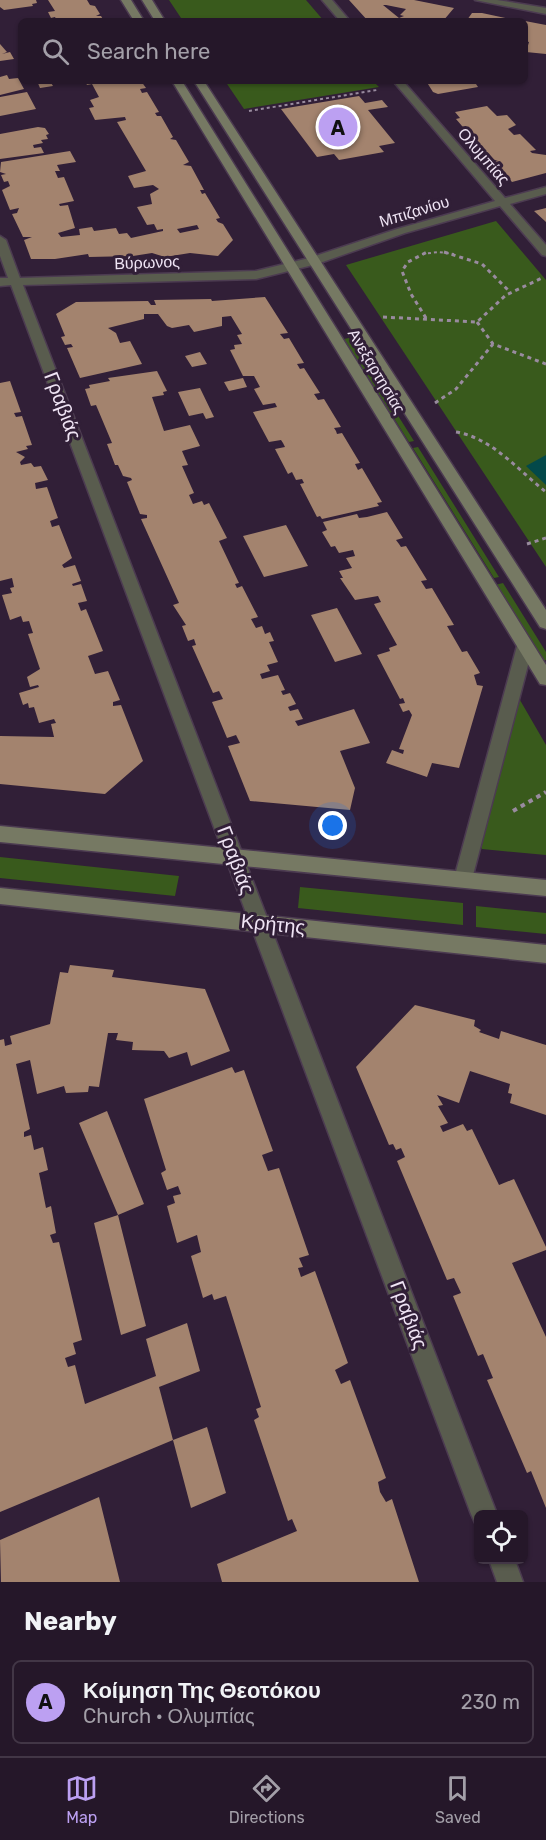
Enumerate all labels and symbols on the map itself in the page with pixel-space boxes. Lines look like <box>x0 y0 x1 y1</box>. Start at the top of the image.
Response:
pin: A <box>318 104 358 150</box>
street label: Ολυμπίας <box>454 124 514 189</box>
street label: Μπιζανίου <box>377 192 452 231</box>
street label: Βύρωνος <box>114 252 180 273</box>
street label: Ανεξαρτησίας <box>344 325 410 418</box>
street label: Γραβιάς <box>39 369 87 444</box>
your location <box>318 811 347 840</box>
street label: Γραβιάς <box>212 823 260 898</box>
street label: Κρήτης <box>240 909 307 939</box>
street label: Γραβιάς <box>385 1278 433 1353</box>

